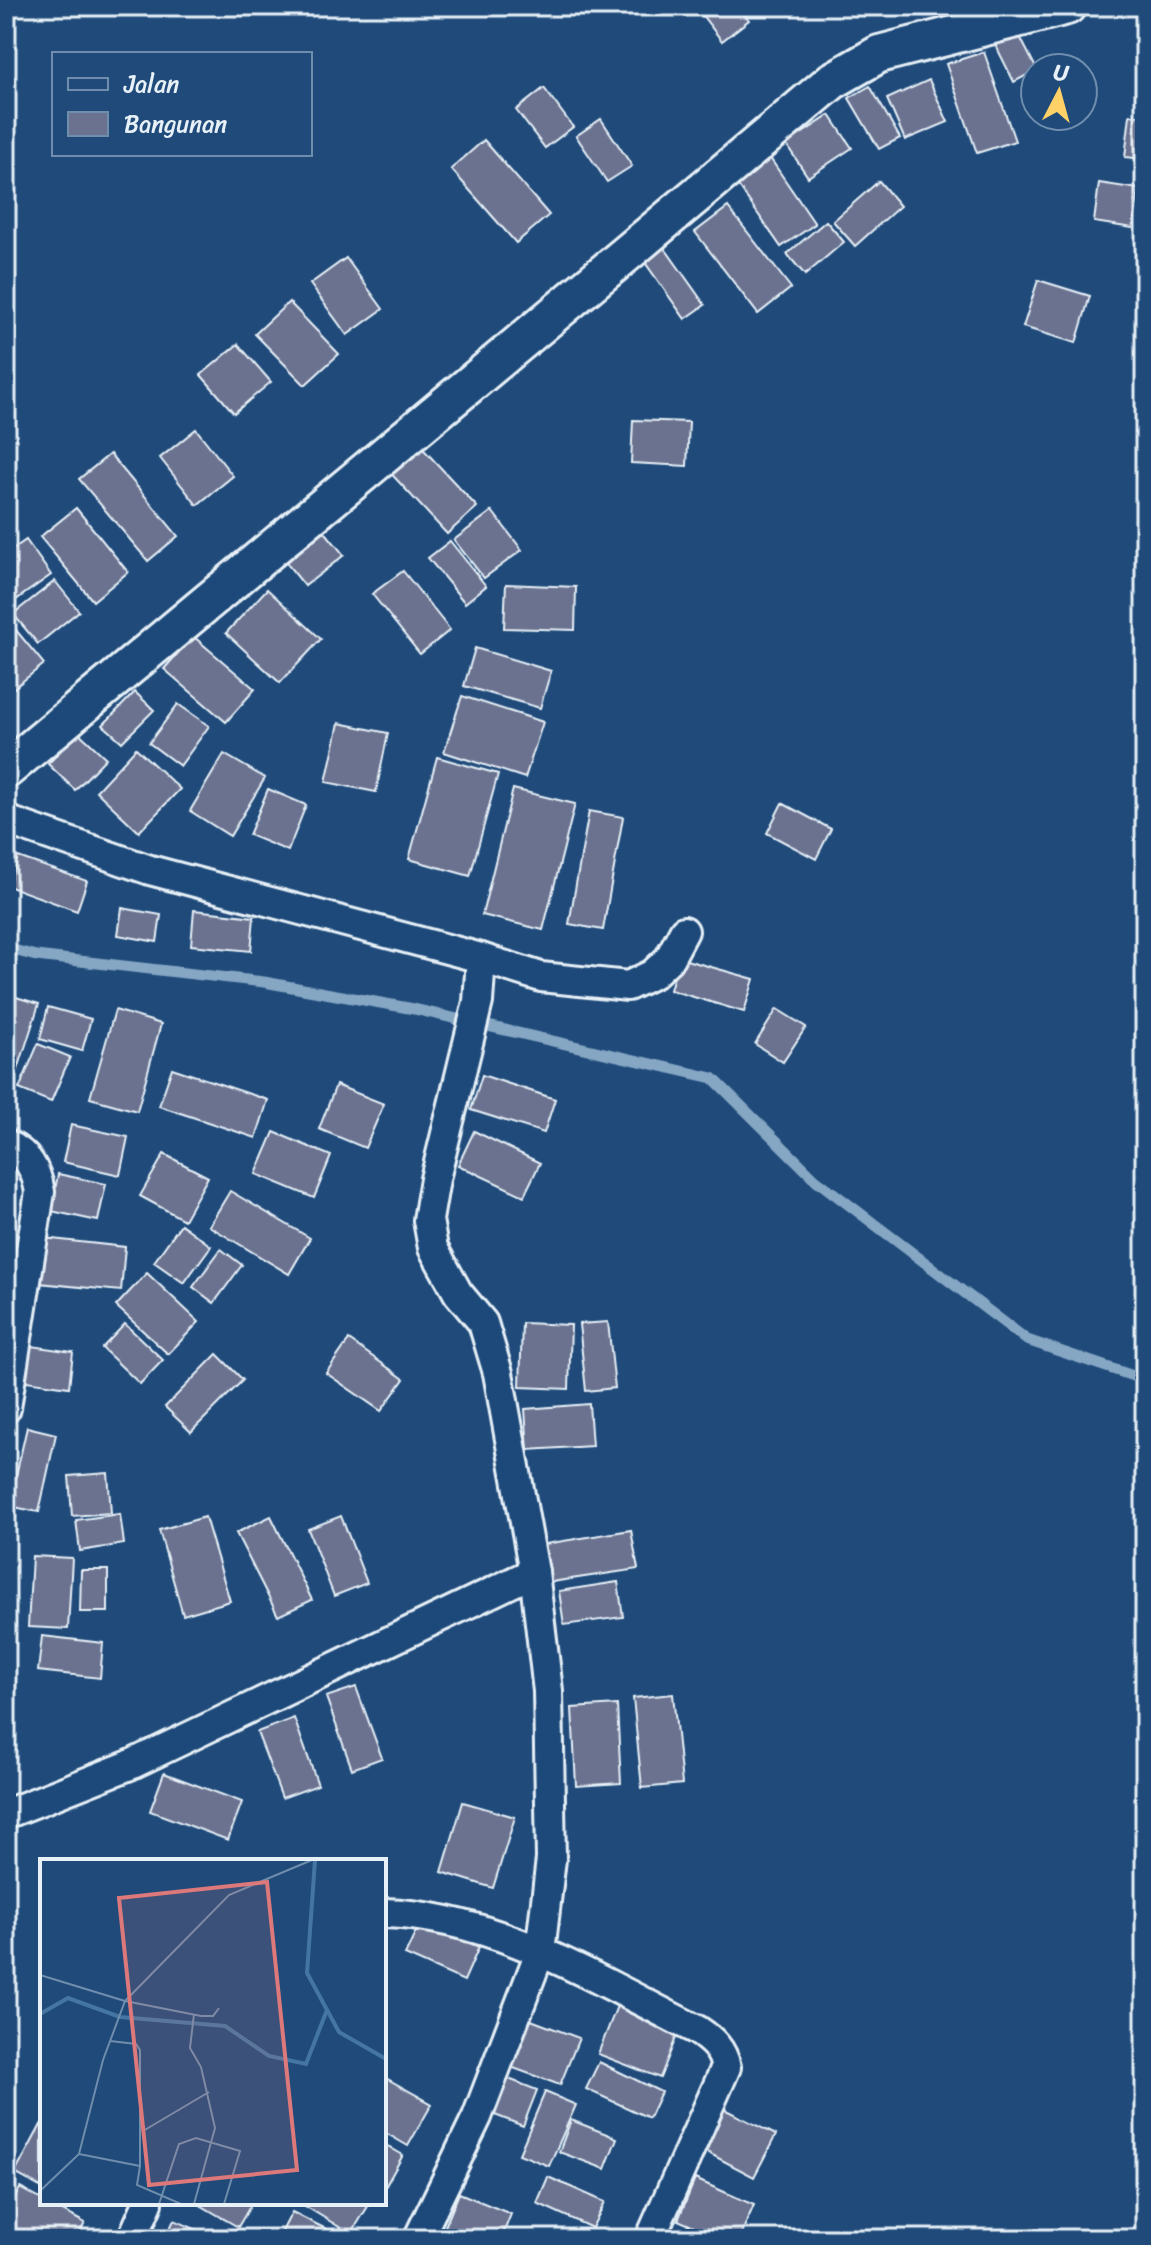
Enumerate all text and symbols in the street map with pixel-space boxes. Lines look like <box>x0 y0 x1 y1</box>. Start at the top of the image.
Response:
legend <box>52 52 312 156</box>
north arrow <box>1019 52 1099 132</box>
text: U <box>1052 52 1072 93</box>
text: Jalan <box>123 63 179 105</box>
text: Bangunan <box>124 103 227 145</box>
inset map <box>40 1859 386 2205</box>

